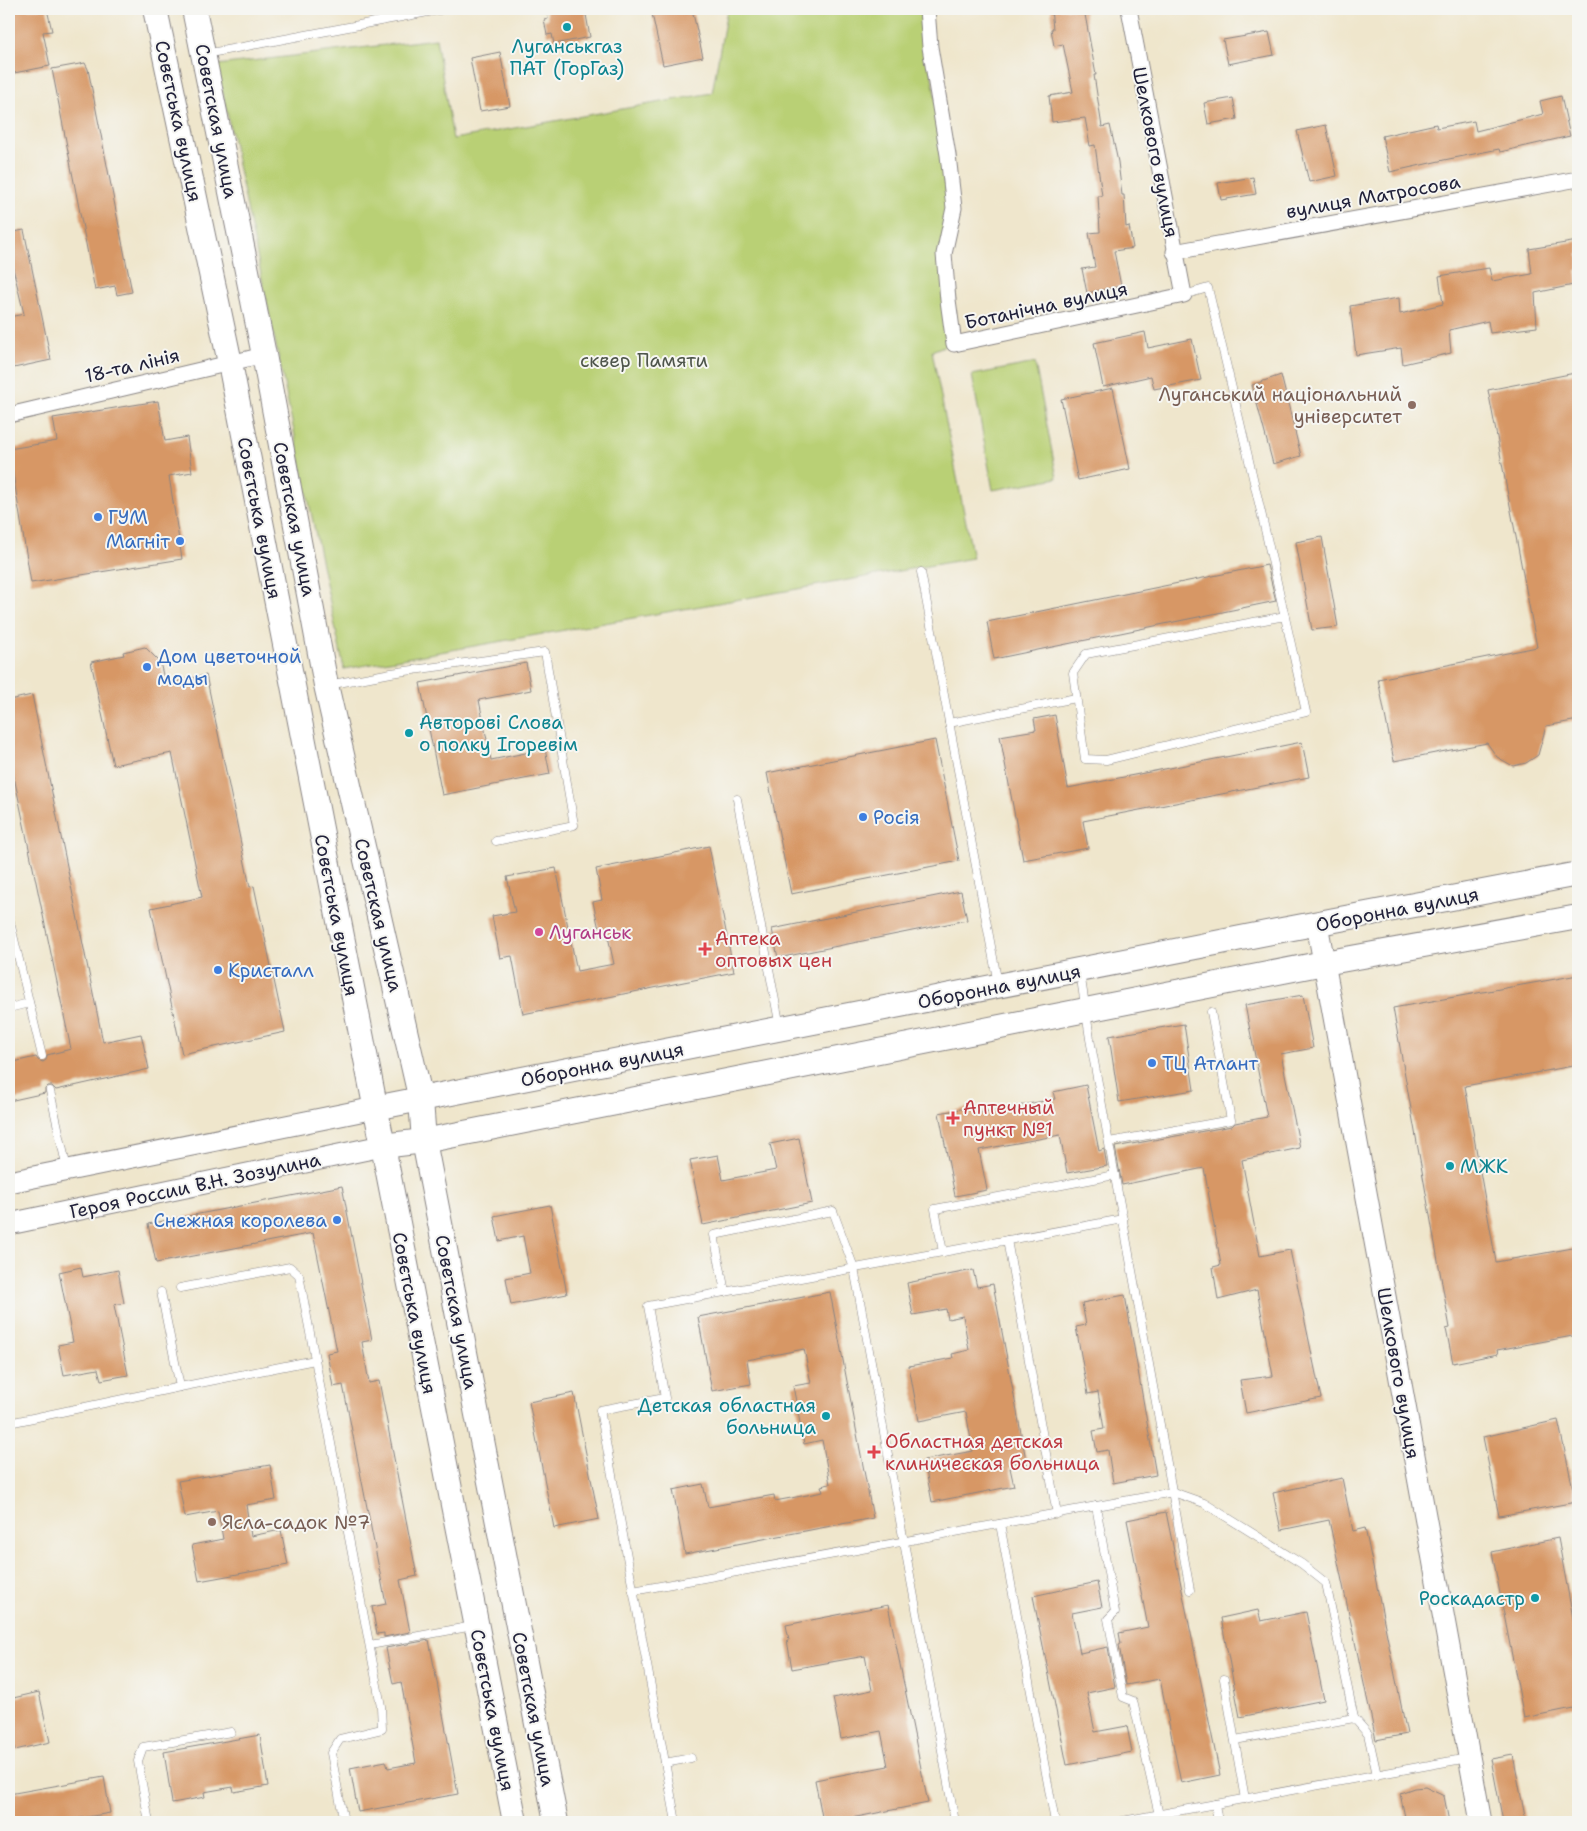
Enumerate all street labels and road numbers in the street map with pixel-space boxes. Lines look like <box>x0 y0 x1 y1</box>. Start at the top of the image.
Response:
street label: Совєтська вулиця <box>149 38 208 204</box>
street label: Советская улица <box>189 42 244 201</box>
street label: Шелкового вулиця <box>1127 65 1184 240</box>
street label: вулиця Матросова <box>1284 169 1462 224</box>
street label: Ботанічна вулиця <box>962 276 1130 335</box>
street label: 18-та лінія <box>82 342 182 389</box>
street label: Совєтська вулиця <box>232 435 287 601</box>
street label: Советская улица <box>267 440 322 599</box>
street label: Совєтська вулиця <box>309 832 364 998</box>
street label: Советская улица <box>349 836 408 995</box>
street label: Оборонна вулиця <box>1313 881 1481 938</box>
street label: Оборонна вулиця <box>915 958 1083 1015</box>
street label: Оборонна вулиця <box>518 1036 686 1093</box>
street label: Героя России В.Н. Зозулина <box>67 1147 323 1224</box>
street label: Совєтська вулиця <box>387 1230 442 1396</box>
street label: Советская улица <box>429 1233 484 1392</box>
street label: Шелкового вулиця <box>1371 1285 1426 1461</box>
street label: Совєтська вулиця <box>465 1627 520 1793</box>
street label: Советская улица <box>506 1630 561 1789</box>

